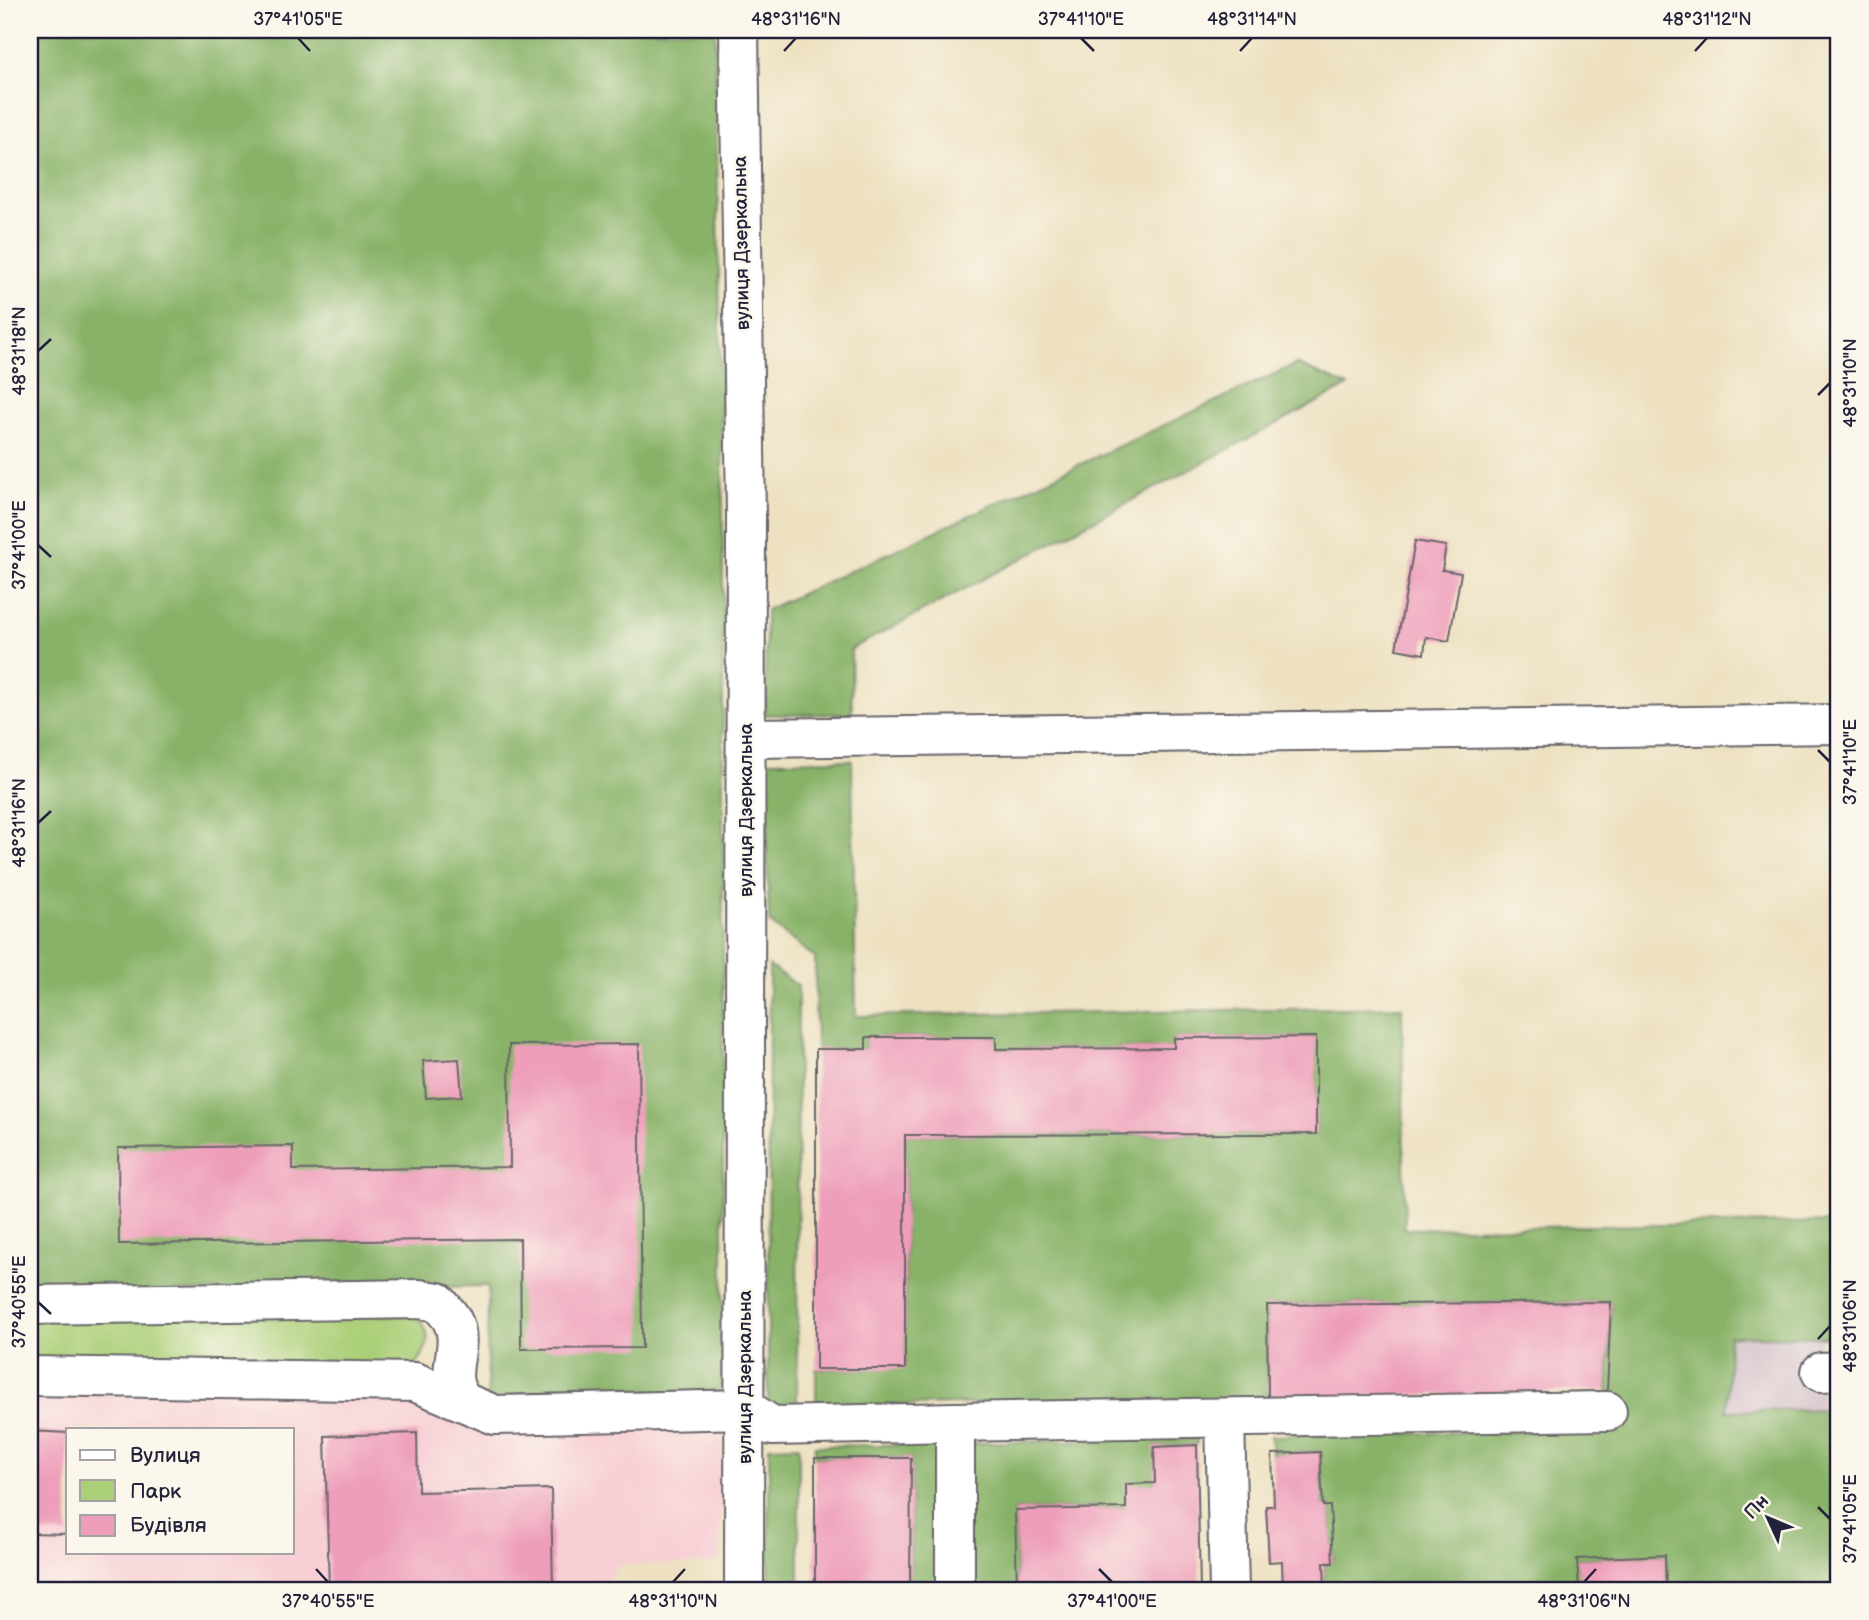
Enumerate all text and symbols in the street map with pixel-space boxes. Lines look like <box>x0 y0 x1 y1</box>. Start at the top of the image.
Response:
text: 37°41'05"E <box>253 9 343 30</box>
text: 48°31'16"N <box>751 9 841 30</box>
text: 37°41'10"E <box>1038 9 1124 30</box>
text: 48°31'14"N <box>1207 9 1297 30</box>
text: 48°31'12"N <box>1662 9 1752 30</box>
street label: вулиця Дзеркальна <box>729 156 755 330</box>
text: 48°31'18"N <box>9 306 30 396</box>
text: 48°31'10"N <box>1840 338 1861 428</box>
text: 37°41'00"E <box>9 500 30 590</box>
text: 37°41'10"E <box>1840 719 1861 805</box>
street label: вулиця Дзеркальна <box>735 723 758 897</box>
text: 48°31'16"N <box>9 778 30 868</box>
text: 37°40'55"E <box>9 1255 30 1349</box>
text: 48°31'06"N <box>1840 1279 1861 1373</box>
street label: вулиця Дзеркальна <box>734 1290 757 1464</box>
legend <box>66 1428 294 1554</box>
text: Вулиця <box>130 1443 201 1468</box>
text: 37°41'05"E <box>1840 1474 1861 1564</box>
text: Парк <box>130 1479 181 1504</box>
north arrow <box>1732 1484 1802 1554</box>
text: Пн <box>1740 1490 1774 1524</box>
text: Будівля <box>130 1513 207 1538</box>
text: 37°40'55"E <box>281 1591 375 1612</box>
text: 48°31'10"N <box>628 1591 718 1612</box>
text: 37°41'00"E <box>1067 1591 1157 1612</box>
text: 48°31'06"N <box>1537 1591 1631 1612</box>

